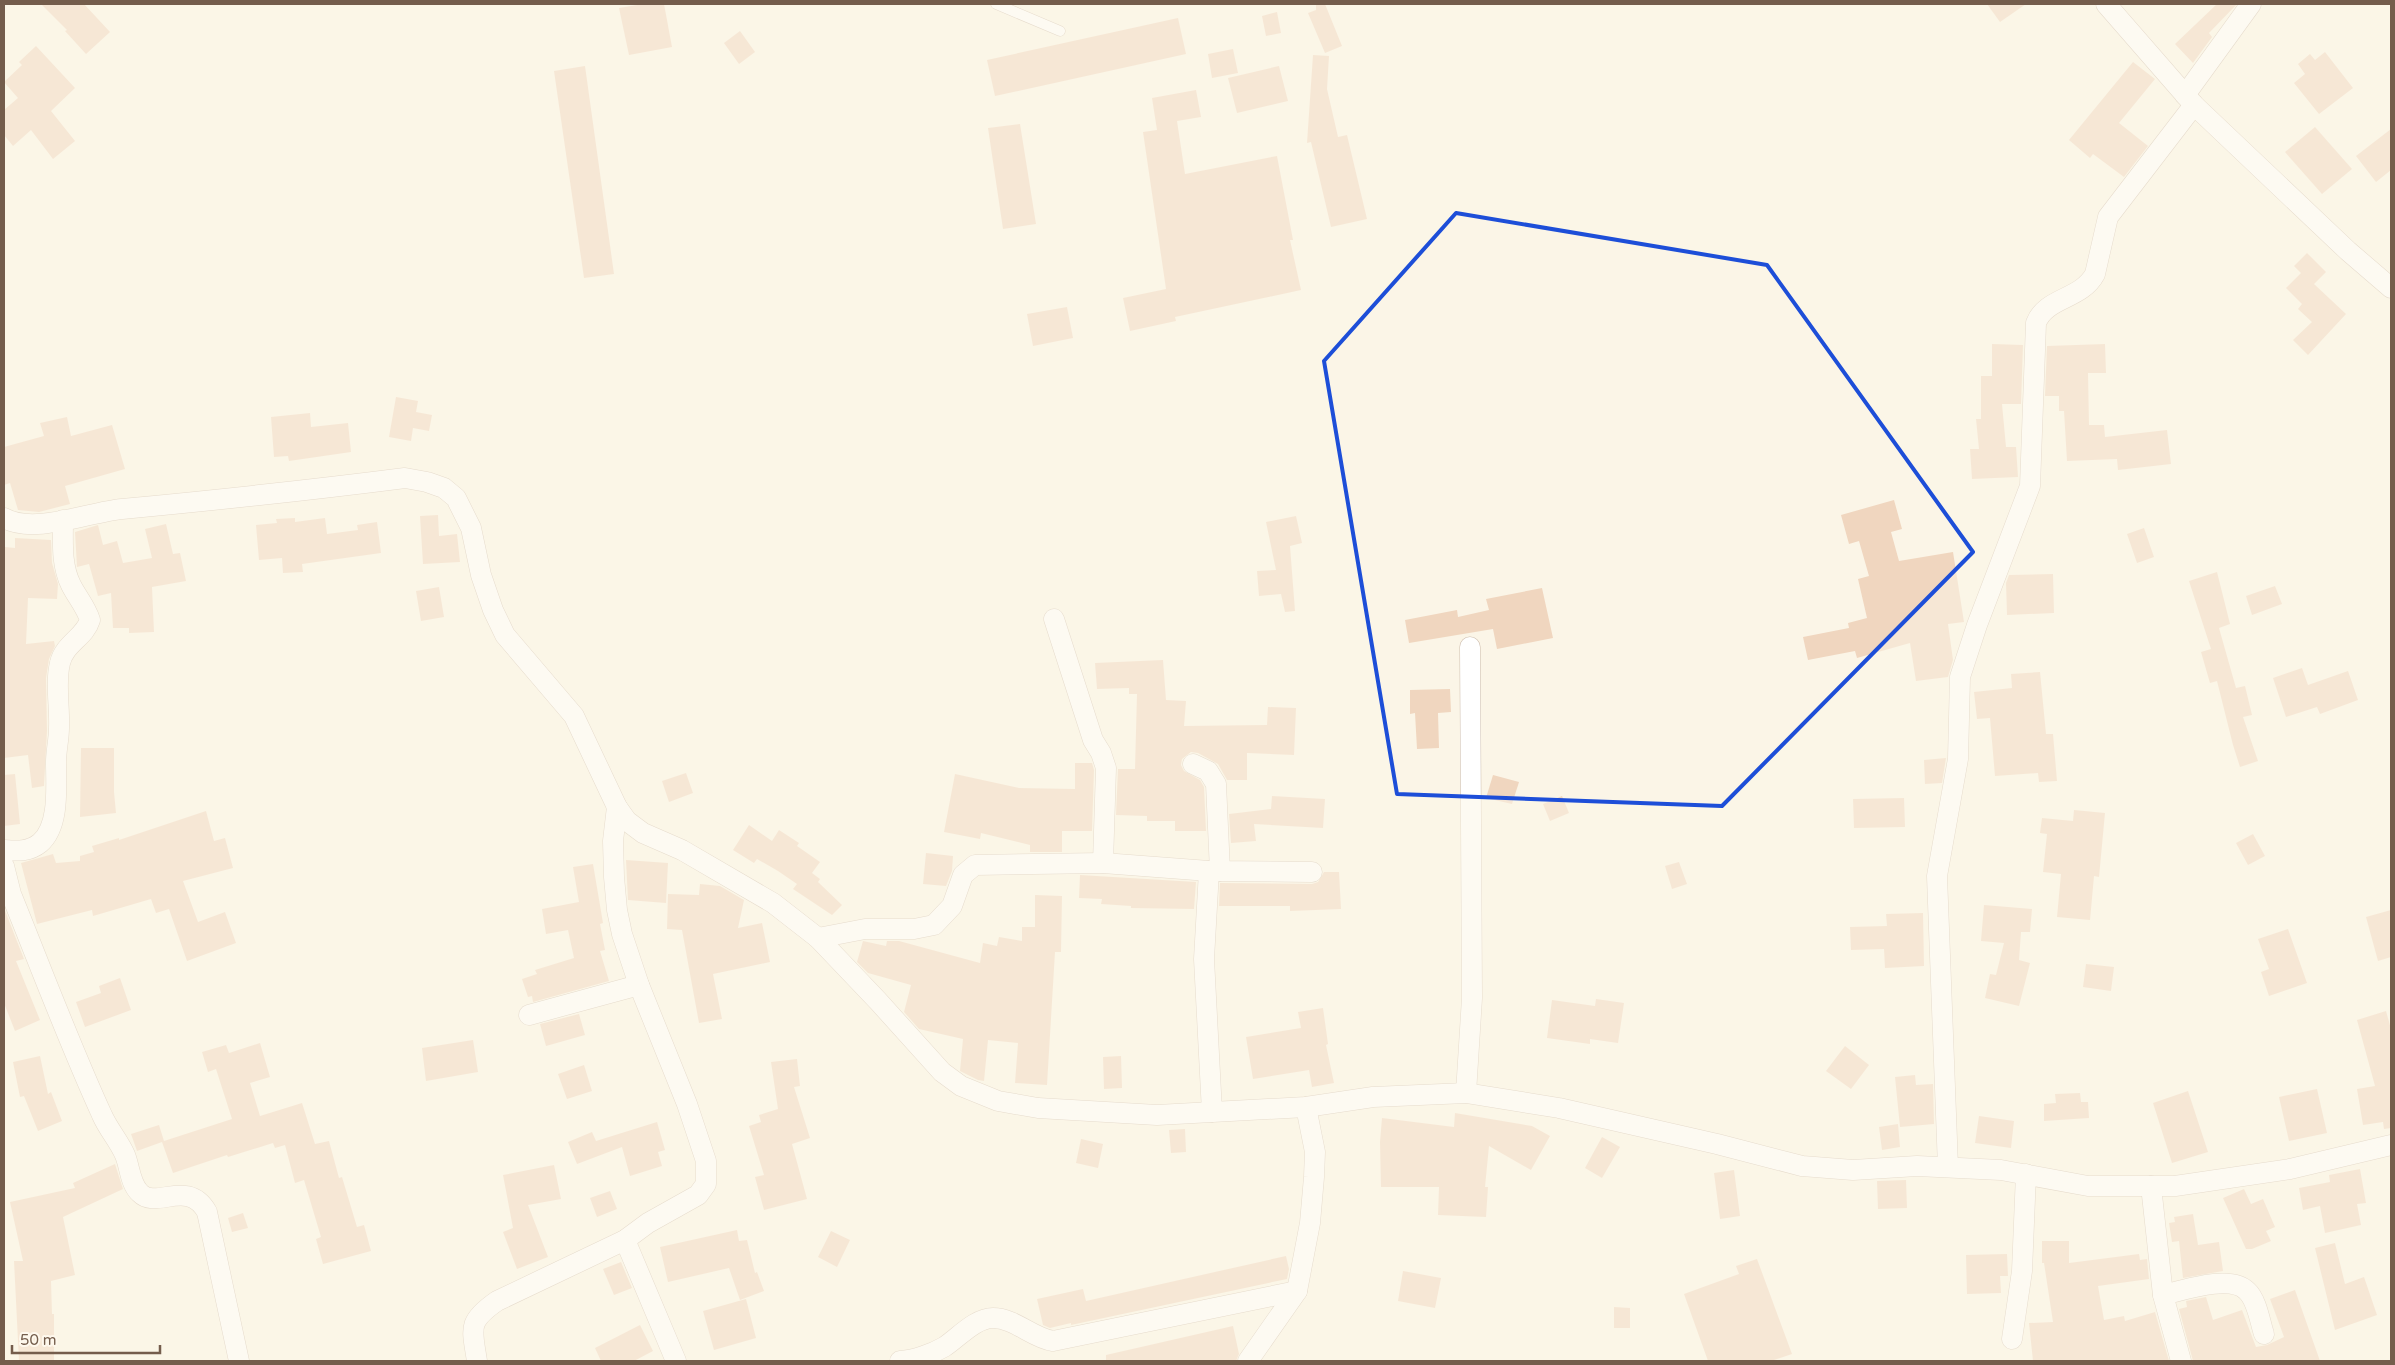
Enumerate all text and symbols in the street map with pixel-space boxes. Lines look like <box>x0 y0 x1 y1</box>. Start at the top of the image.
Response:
scale bar <box>12 1322 160 1354</box>
text: 50 m <box>20 1331 57 1349</box>

